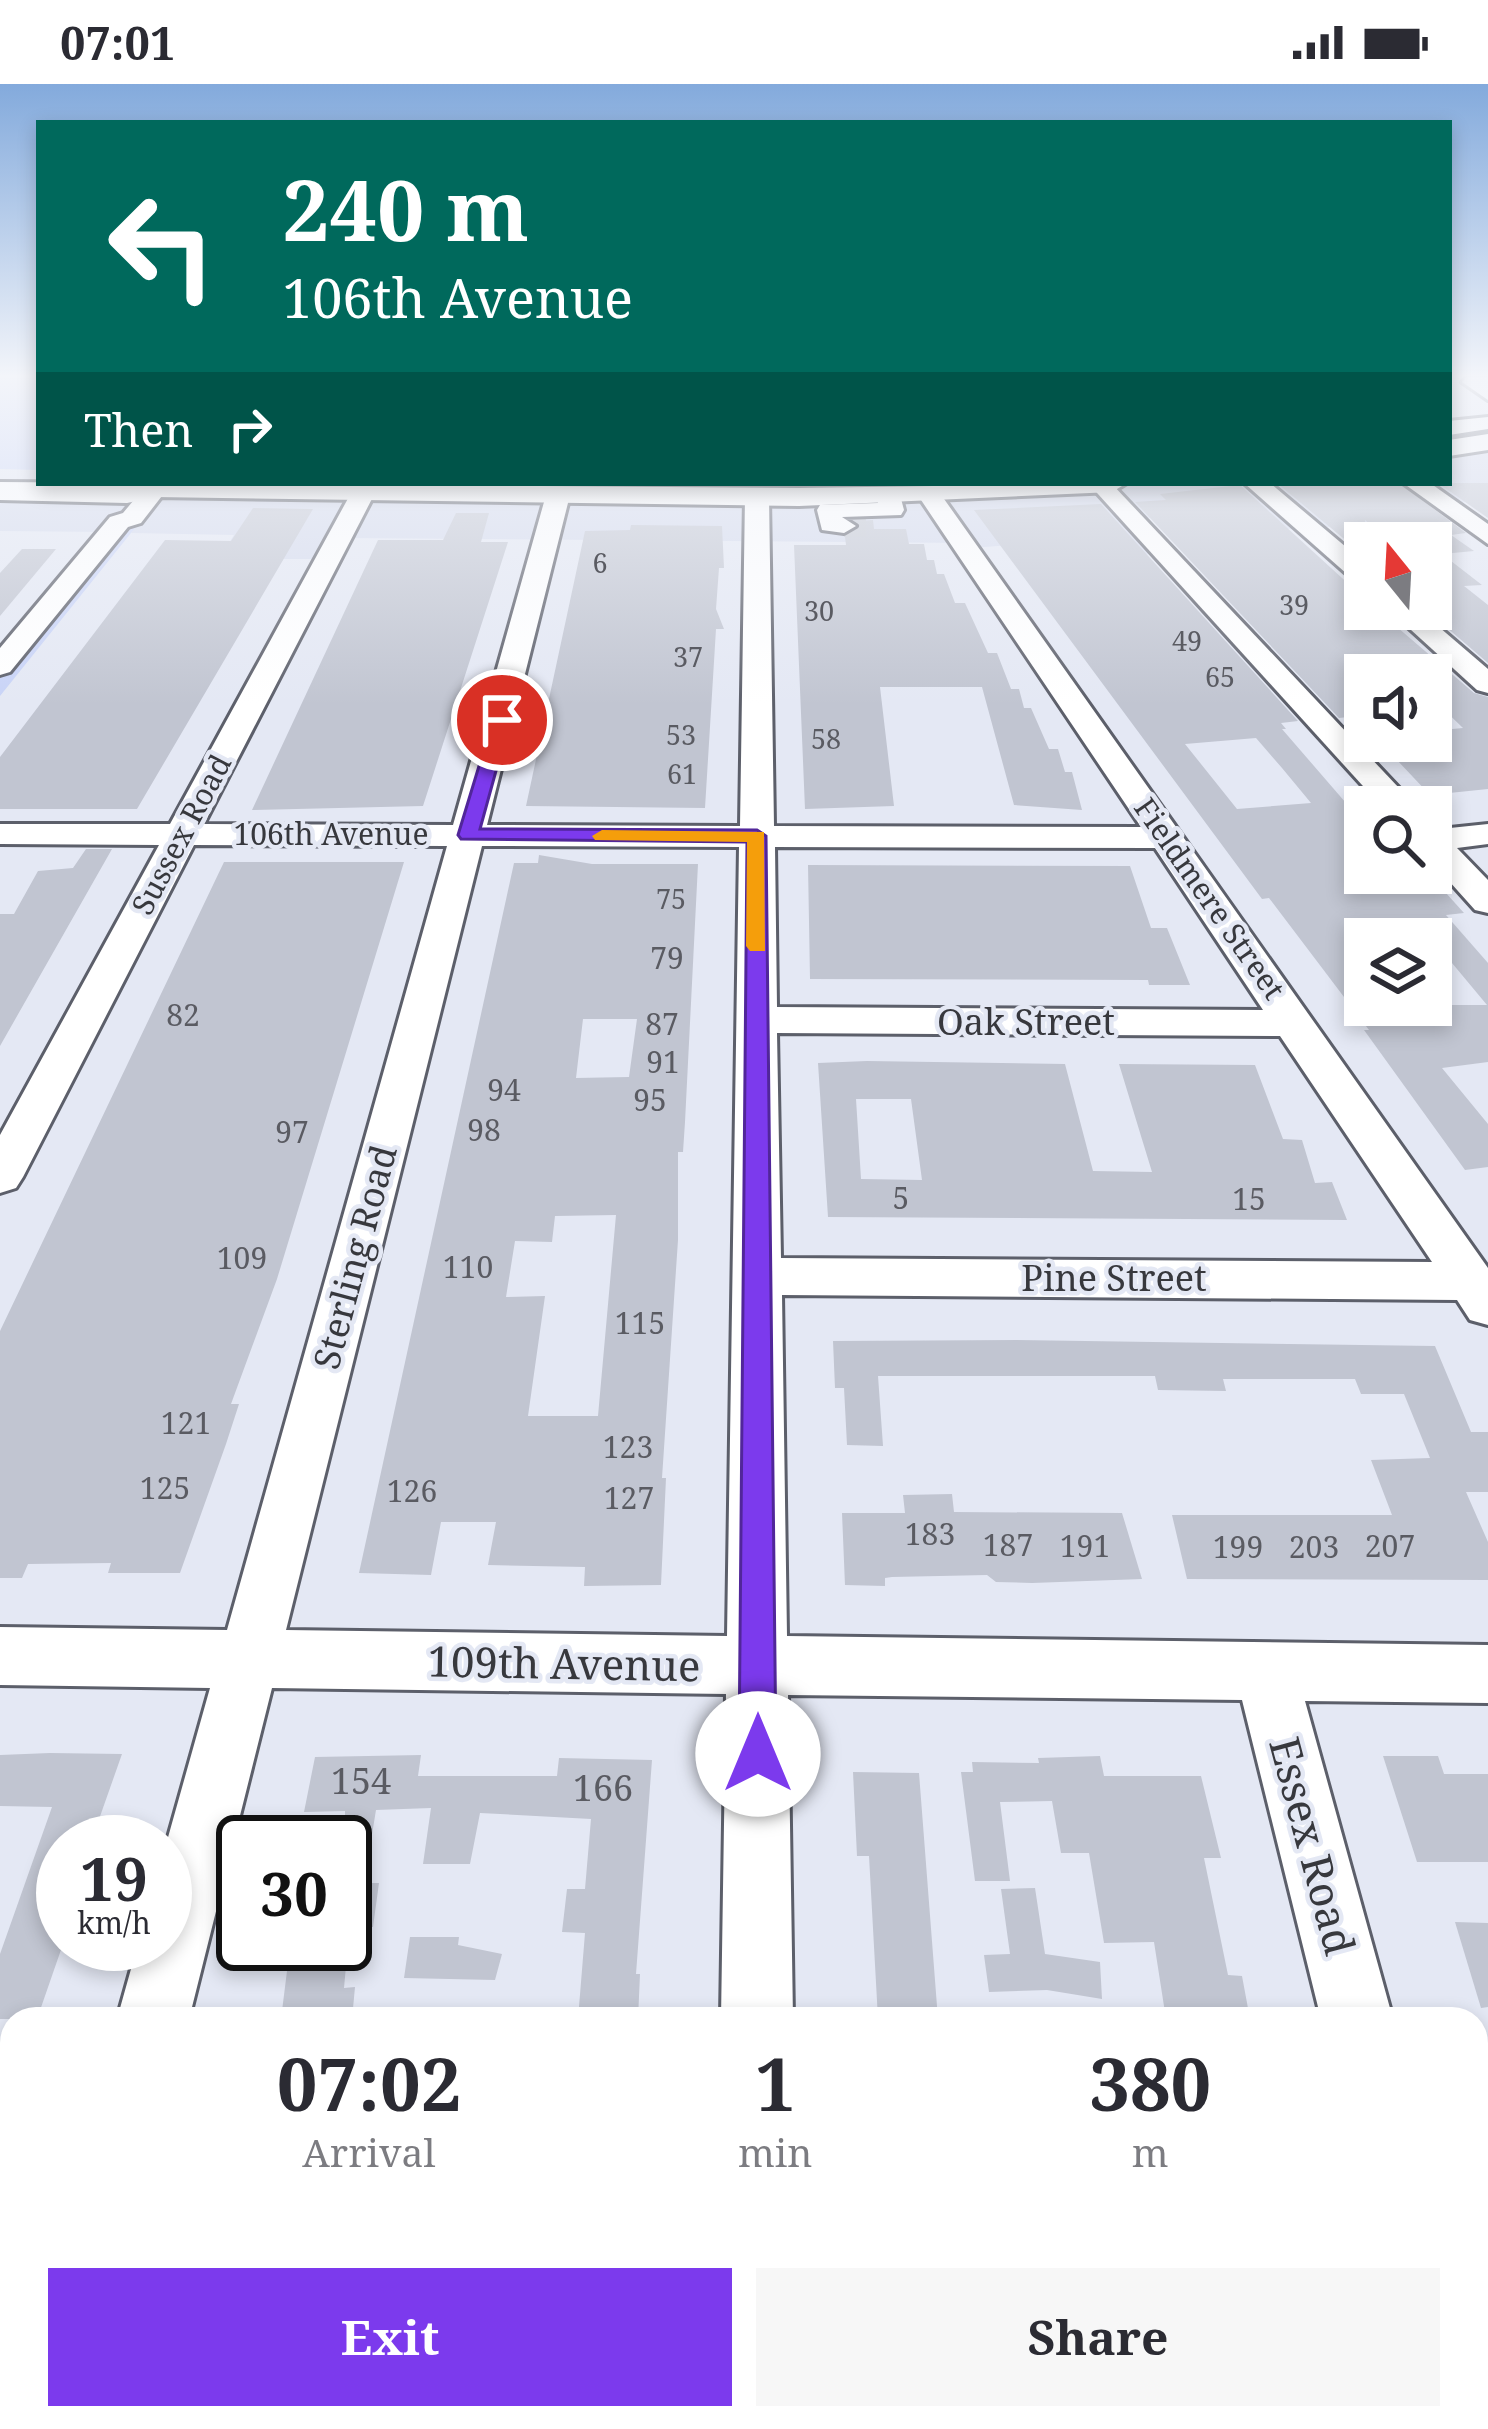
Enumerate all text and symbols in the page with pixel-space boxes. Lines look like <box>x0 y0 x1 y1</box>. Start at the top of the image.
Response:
text: 07:01 <box>60 12 175 73</box>
text: 240 m <box>282 151 529 266</box>
icon: left <box>84 168 240 324</box>
text: 106th Avenue <box>282 260 633 334</box>
icon: right <box>217 396 283 462</box>
text: Then <box>84 399 193 460</box>
north arrow <box>1344 522 1452 630</box>
map controls <box>1344 522 1452 1026</box>
house number: 6 <box>592 544 608 581</box>
house number: 39 <box>1279 586 1309 623</box>
house number: 30 <box>804 592 834 629</box>
house number: 49 <box>1172 622 1202 659</box>
house number: 37 <box>673 638 703 675</box>
button: sound <box>1344 654 1452 762</box>
house number: 65 <box>1205 658 1235 695</box>
pin <box>451 669 553 771</box>
icon: arrive <box>469 687 535 753</box>
house number: 53 <box>666 716 696 753</box>
house number: 58 <box>811 720 841 757</box>
street label: Sussex Road <box>121 747 240 922</box>
house number: 61 <box>667 755 697 792</box>
button: search <box>1344 786 1452 894</box>
street label: Fieldmere Street <box>1125 789 1295 1007</box>
street label: 106th Avenue <box>234 813 428 854</box>
house number: 75 <box>656 880 686 917</box>
button: layers <box>1344 918 1452 1026</box>
house number: 79 <box>650 937 684 978</box>
house number: 82 <box>166 994 200 1035</box>
street label: Oak Street <box>937 997 1115 1046</box>
house number: 87 <box>645 1003 679 1044</box>
house number: 91 <box>646 1041 680 1082</box>
house number: 94 <box>487 1069 521 1110</box>
house number: 95 <box>633 1079 667 1120</box>
house number: 98 <box>467 1109 501 1150</box>
house number: 97 <box>275 1111 309 1152</box>
street label: Sterling Road <box>301 1140 408 1374</box>
house number: 5 <box>893 1177 909 1218</box>
house number: 15 <box>1232 1178 1266 1219</box>
house number: 109 <box>217 1237 267 1278</box>
house number: 110 <box>443 1246 493 1287</box>
street label: Pine Street <box>1021 1253 1207 1302</box>
house number: 115 <box>615 1302 665 1343</box>
house number: 121 <box>161 1402 211 1443</box>
house number: 123 <box>603 1426 653 1467</box>
house number: 125 <box>140 1467 190 1508</box>
house number: 126 <box>387 1470 437 1511</box>
house number: 127 <box>604 1477 654 1518</box>
house number: 183 <box>905 1513 955 1554</box>
house number: 187 <box>983 1524 1033 1565</box>
house number: 191 <box>1060 1525 1110 1566</box>
house number: 207 <box>1365 1525 1415 1566</box>
house number: 199 <box>1213 1526 1263 1567</box>
house number: 203 <box>1289 1526 1339 1567</box>
street label: 109th Avenue <box>427 1632 701 1693</box>
position arrow <box>695 1691 821 1817</box>
street label: Essex Road <box>1257 1731 1370 1961</box>
house number: 154 <box>331 1756 391 1805</box>
house number: 166 <box>573 1763 633 1812</box>
speed limit sign: 30 <box>216 1815 372 1971</box>
text: 19 <box>80 1837 148 1919</box>
text: km/h <box>77 1902 151 1943</box>
text: 07:02 <box>277 2034 461 2132</box>
text: 1 <box>755 2034 796 2132</box>
text: 380 <box>1089 2034 1211 2132</box>
text: Arrival <box>302 2125 436 2178</box>
text: min <box>738 2125 813 2178</box>
text: m <box>1132 2125 1169 2178</box>
button: Exit <box>48 2268 732 2406</box>
button: Share <box>756 2268 1440 2406</box>

